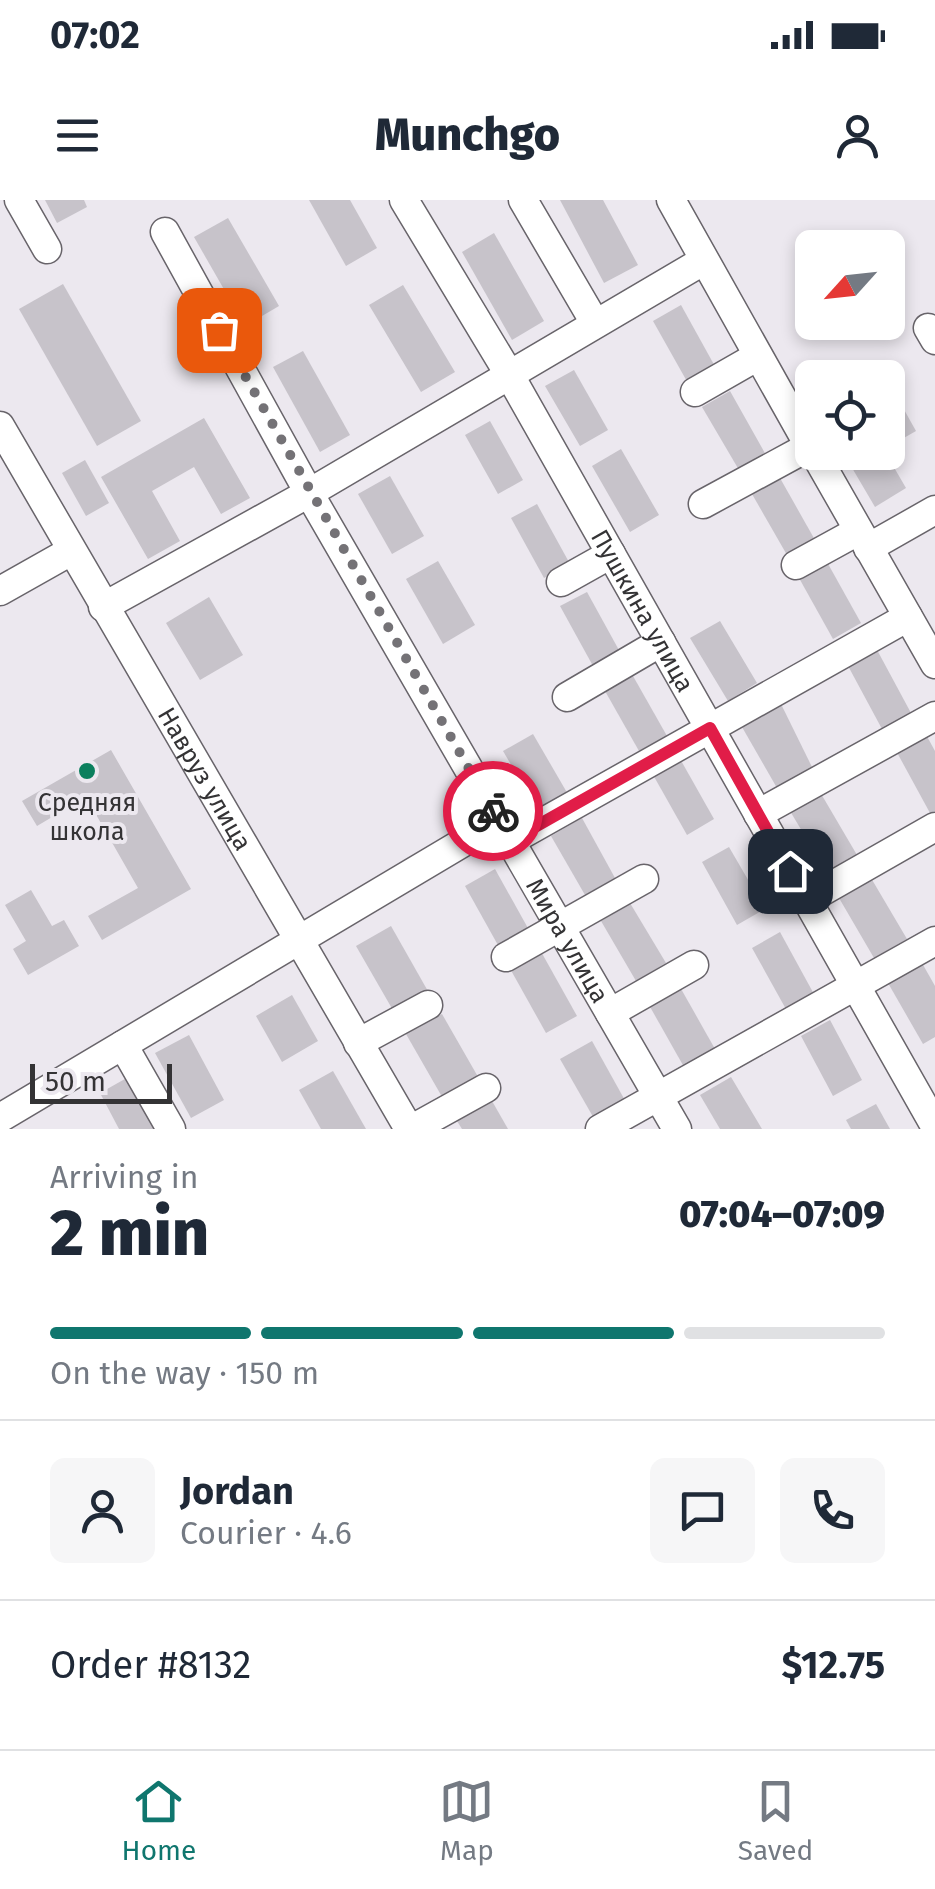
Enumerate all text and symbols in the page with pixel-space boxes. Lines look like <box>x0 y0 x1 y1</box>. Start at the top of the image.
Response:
text: 07:02 <box>50 12 140 58</box>
icon: menu <box>50 108 105 163</box>
text: Munchgo <box>375 108 560 162</box>
icon: person <box>830 108 885 163</box>
north arrow <box>795 230 905 340</box>
map controls <box>795 230 905 470</box>
pin <box>177 288 262 373</box>
icon: bag <box>192 303 247 358</box>
button: locate <box>795 360 905 470</box>
street label: Пушкина улица <box>584 524 700 697</box>
street label: Навруз улица <box>151 702 258 856</box>
marker: Средняя школа <box>76 760 98 782</box>
courier <box>443 761 543 861</box>
icon: bike <box>466 784 521 839</box>
place label: Средняя школа <box>38 788 136 847</box>
pin <box>748 829 833 914</box>
icon: home <box>763 844 818 899</box>
street label: Мира улица <box>519 873 615 1009</box>
scale bar <box>30 1059 172 1104</box>
text: 50 m <box>45 1065 106 1098</box>
text: Arriving in <box>50 1158 198 1196</box>
text: 07:04–07:09 <box>679 1191 885 1237</box>
text: 2 min <box>50 1194 209 1272</box>
text: On the way · 150 m <box>50 1354 319 1392</box>
button: person <box>50 1458 155 1563</box>
button: chat <box>650 1458 755 1563</box>
button: phone <box>780 1458 885 1563</box>
text: Jordan <box>180 1468 294 1514</box>
text: Courier · 4.6 <box>180 1514 352 1552</box>
text: Order #8132 <box>50 1642 251 1688</box>
text: $12.75 <box>781 1642 885 1688</box>
tab: Home <box>122 1774 196 1867</box>
tab: Map <box>439 1774 494 1867</box>
tab: Saved <box>738 1774 813 1867</box>

